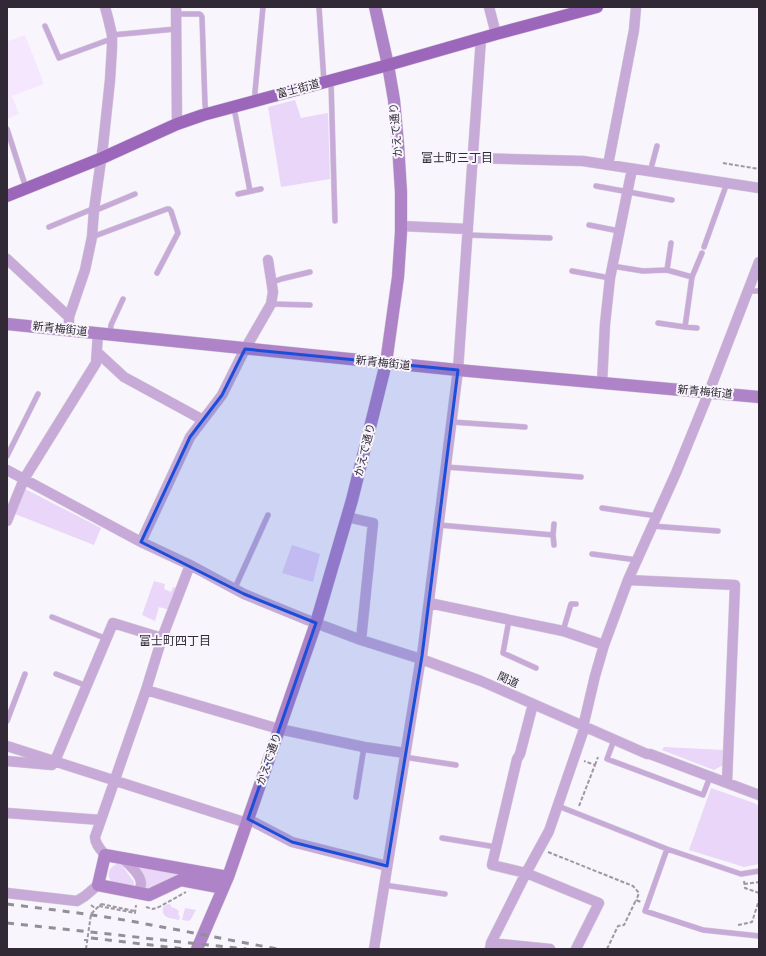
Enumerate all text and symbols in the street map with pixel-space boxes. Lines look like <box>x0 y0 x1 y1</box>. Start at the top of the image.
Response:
street label: 富士街道 <box>275 77 321 101</box>
street label: かえで通り <box>387 102 405 158</box>
district label: 富士町三丁目 <box>421 151 493 165</box>
street label: 新青梅街道 <box>32 320 88 338</box>
street label: 新青梅街道 <box>355 354 411 372</box>
street label: 新青梅街道 <box>677 383 733 401</box>
street label: かえで通り <box>352 422 378 478</box>
district label: 富士町四丁目 <box>139 634 211 648</box>
street label: 関道 <box>495 670 521 690</box>
street label: かえで通り <box>254 731 284 787</box>

